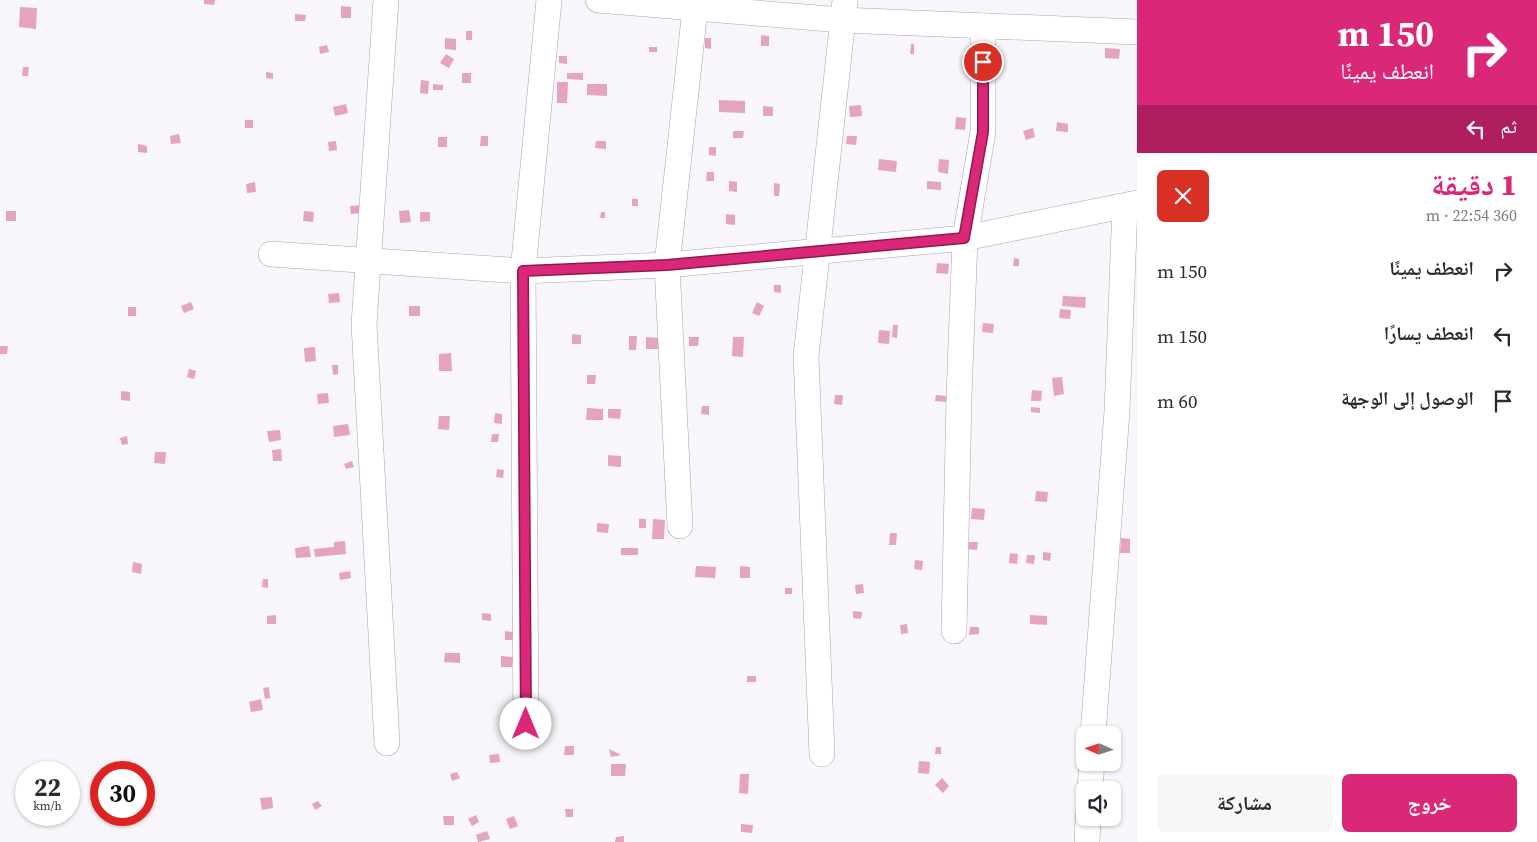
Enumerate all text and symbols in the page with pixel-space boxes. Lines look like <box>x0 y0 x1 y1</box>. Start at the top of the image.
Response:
text: 150 m <box>1338 10 1434 58</box>
icon: right <box>1452 20 1517 85</box>
pin <box>962 41 1004 83</box>
icon: arrive <box>969 48 997 76</box>
text: انعطف يمينًا <box>1340 56 1434 86</box>
text: ثم <box>1500 113 1517 139</box>
icon: left <box>1462 115 1490 143</box>
text: 1 دقيقة <box>1431 164 1517 205</box>
button: close <box>1157 170 1209 222</box>
text: 360 m · 22:54 <box>1426 204 1517 226</box>
text: انعطف يمينًا <box>1389 255 1474 281</box>
icon: right <box>1489 257 1517 285</box>
text: 150 m <box>1157 258 1207 284</box>
text: انعطف يسارًا <box>1384 320 1474 346</box>
icon: left <box>1489 322 1517 350</box>
text: 150 m <box>1157 323 1207 349</box>
text: الوصول إلى الوجهة <box>1341 385 1474 411</box>
icon: arrive <box>1489 387 1517 415</box>
text: 60 m <box>1157 388 1198 414</box>
position arrow <box>499 697 551 749</box>
north arrow <box>1076 726 1121 771</box>
map controls <box>1076 726 1121 826</box>
speed limit sign: 30 <box>90 761 155 826</box>
text: 22 <box>34 770 61 804</box>
button: مشاركة <box>1157 774 1332 832</box>
button: خروج <box>1342 774 1517 832</box>
button: sound <box>1076 781 1121 826</box>
text: km/h <box>33 798 62 814</box>

